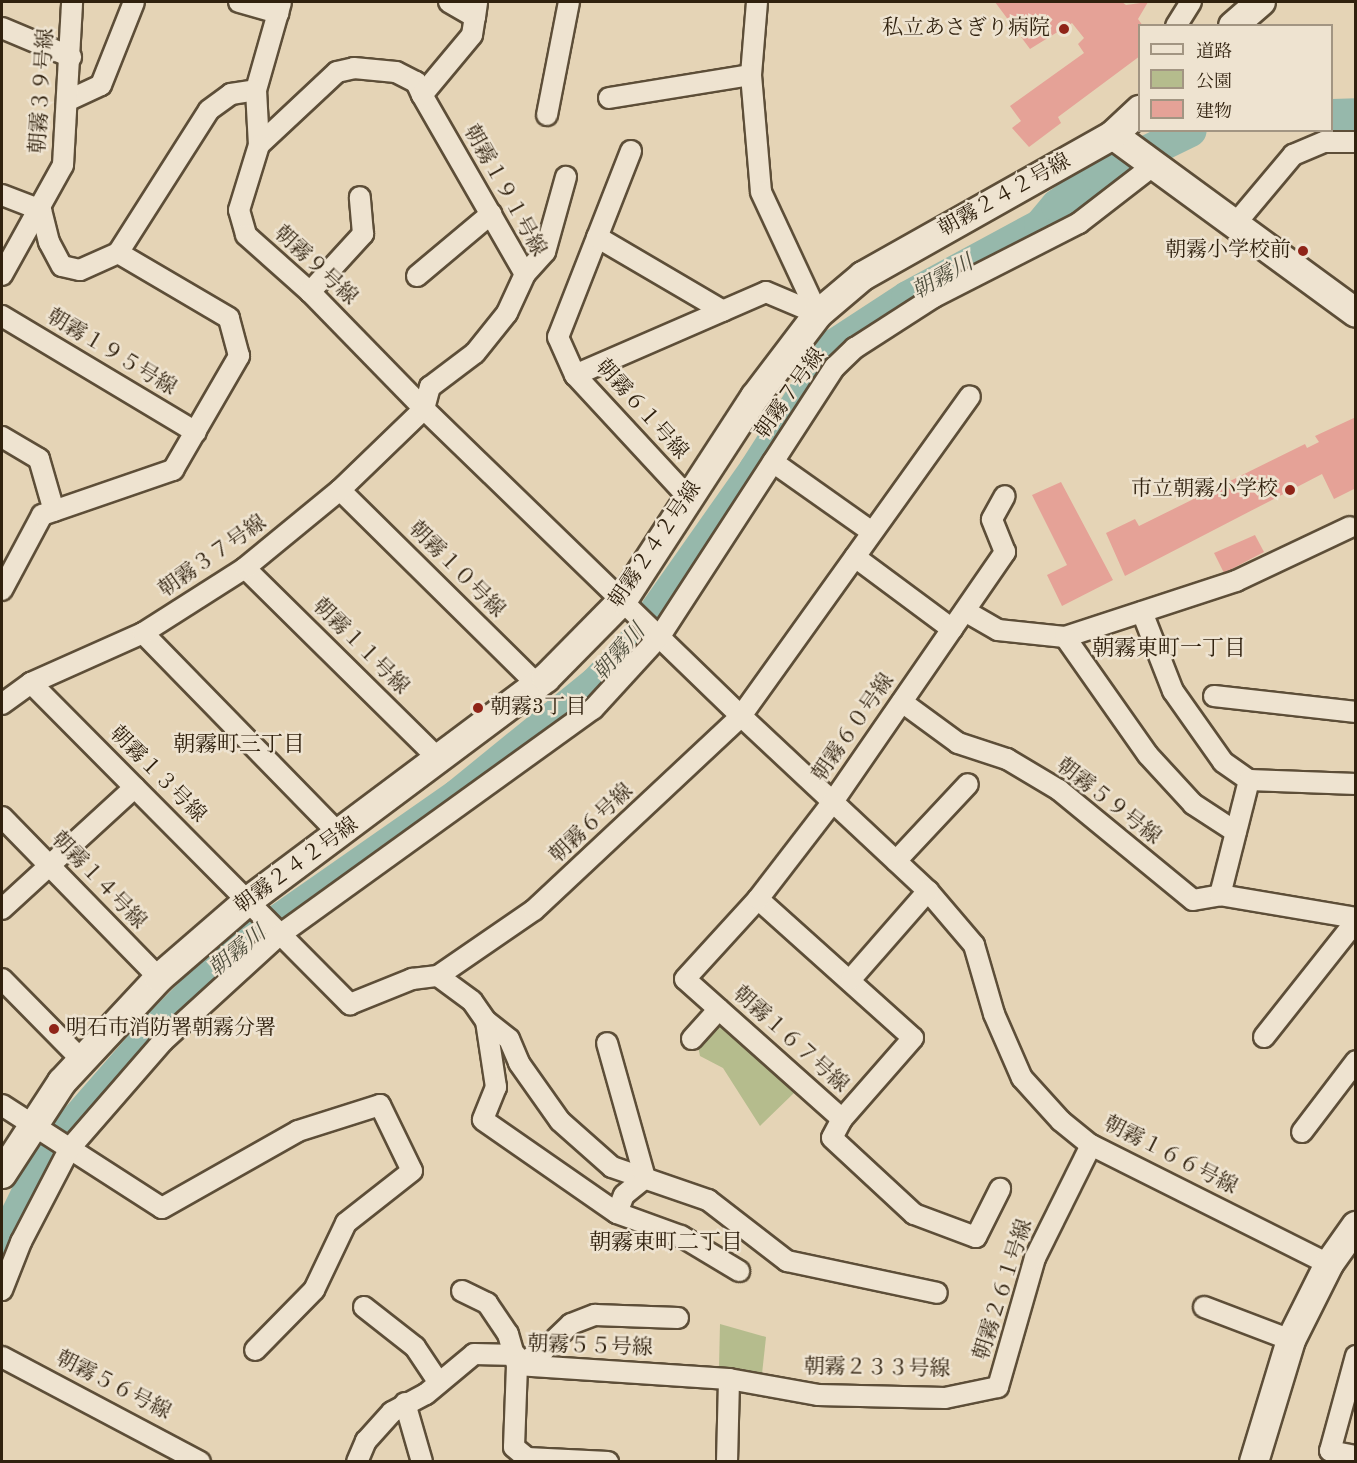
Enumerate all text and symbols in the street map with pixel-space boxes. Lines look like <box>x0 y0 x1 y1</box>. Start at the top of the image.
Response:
place label: 私立あさぎり病院 <box>882 16 1050 42</box>
marker: 私立あさぎり病院 <box>1055 20 1073 38</box>
legend <box>1138 24 1333 132</box>
street label: 朝霧３９号線 <box>26 27 60 155</box>
text: 道路 <box>1196 43 1232 61</box>
text: 公園 <box>1196 73 1232 91</box>
text: 建物 <box>1196 103 1232 121</box>
street label: 朝霧１９１号線 <box>457 121 551 261</box>
street label: 朝霧２４２号線 <box>935 149 1075 243</box>
street label: 朝霧９号線 <box>268 221 362 311</box>
place label: 朝霧小学校前 <box>1165 238 1291 264</box>
marker: 朝霧小学校前 <box>1296 244 1310 258</box>
water label: 朝霧川 <box>908 250 978 306</box>
street label: 朝霧１９５号線 <box>42 304 180 402</box>
street label: 朝霧７号線 <box>751 344 831 444</box>
street label: 朝霧６１号線 <box>589 355 693 465</box>
street label: 朝霧２４２号線 <box>604 477 708 613</box>
place label: 市立朝霧小学校 <box>1131 477 1278 503</box>
marker: 市立朝霧小学校 <box>1283 483 1297 497</box>
street label: 朝霧３７号線 <box>154 511 272 603</box>
street label: 朝霧１０号線 <box>403 517 509 623</box>
street label: 朝霧１１号線 <box>307 594 413 700</box>
water label: 朝霧川 <box>588 619 652 687</box>
district label: 朝霧東町一丁目 <box>1092 637 1246 663</box>
street label: 朝霧６０号線 <box>808 669 900 787</box>
place label: 朝霧3丁目 <box>490 695 586 721</box>
marker: 朝霧3丁目 <box>471 701 485 715</box>
street label: 朝霧１３号線 <box>104 722 210 828</box>
district label: 朝霧町三丁目 <box>173 733 305 759</box>
street label: 朝霧５９号線 <box>1051 753 1165 851</box>
street label: 朝霧６号線 <box>545 779 639 869</box>
street label: 朝霧２４２号線 <box>230 813 364 919</box>
street label: 朝霧１４号線 <box>45 827 151 935</box>
water label: 朝霧川 <box>204 921 272 983</box>
street label: 朝霧１６７号線 <box>727 981 853 1099</box>
place label: 明石市消防署朝霧分署 <box>66 1016 276 1042</box>
marker: 明石市消防署朝霧分署 <box>47 1022 61 1036</box>
street label: 朝霧１６６号線 <box>1099 1111 1241 1201</box>
street label: 朝霧２６１号線 <box>969 1216 1039 1364</box>
district label: 朝霧東町二丁目 <box>589 1231 743 1257</box>
street label: 朝霧５５号線 <box>527 1332 653 1362</box>
street label: 朝霧５６号線 <box>51 1346 175 1426</box>
street label: 朝霧２３３号線 <box>803 1355 951 1383</box>

